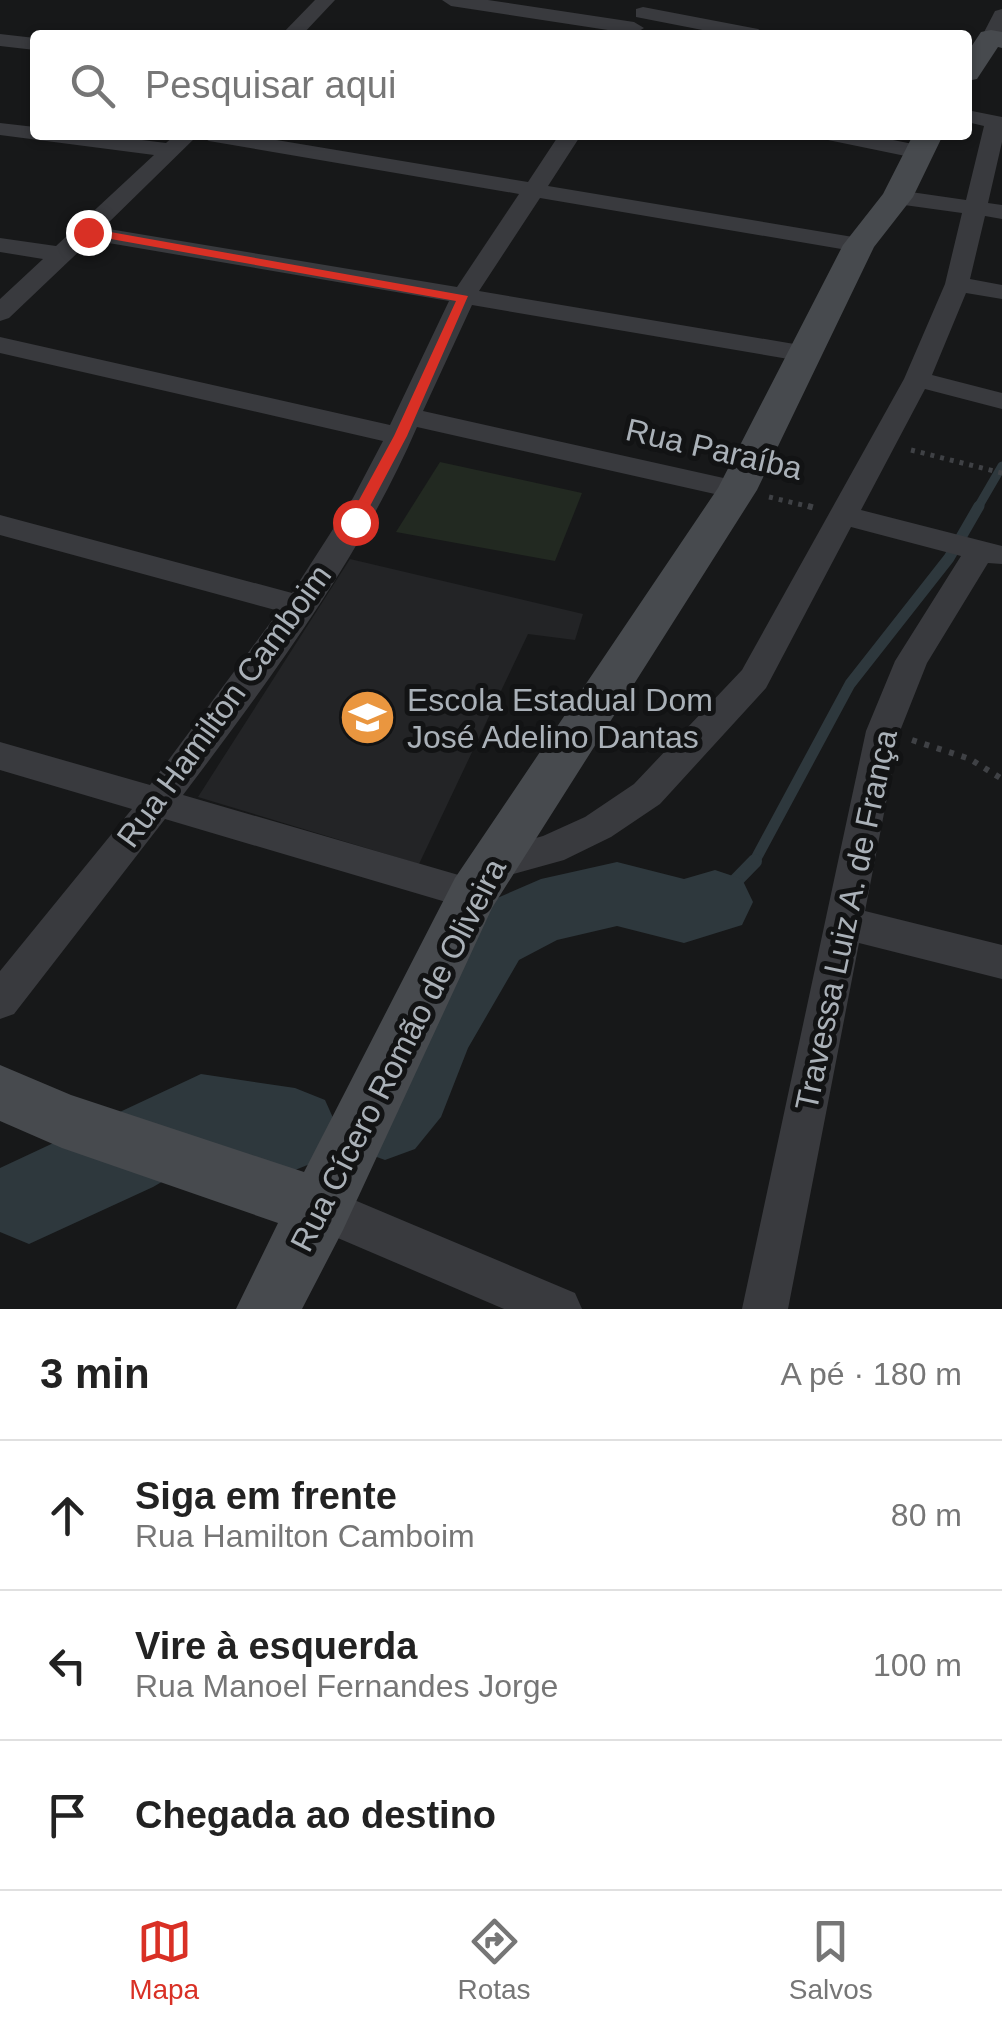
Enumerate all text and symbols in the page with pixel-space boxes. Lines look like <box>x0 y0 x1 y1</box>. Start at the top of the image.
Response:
search box <box>30 30 972 140</box>
icon: search <box>65 58 120 113</box>
text: Pesquisar aqui <box>145 64 396 106</box>
route end <box>66 210 112 256</box>
street label: Rua Paraíba <box>622 411 806 487</box>
route start <box>333 500 379 546</box>
street label: Rua Hamilton Camboim <box>110 558 338 854</box>
place label: Escola Estadual Dom José Adelino Dantas <box>407 682 713 755</box>
school or university icon: Escola Estadual Dom José Adelino Dantas <box>338 688 398 748</box>
street label: Travessa Luiz A. de França <box>788 726 904 1114</box>
street label: Rua Cícero Romão de Oliveira <box>283 853 513 1257</box>
text: 3 min <box>40 1350 150 1397</box>
text: A pé · 180 m <box>781 1356 962 1392</box>
text: Siga em frente <box>135 1475 397 1517</box>
icon: ahead <box>40 1488 95 1543</box>
text: 80 m <box>891 1497 962 1533</box>
text: Rua Hamilton Camboim <box>135 1518 475 1554</box>
text: Vire à esquerda <box>135 1625 417 1667</box>
icon: left <box>40 1638 95 1693</box>
text: 100 m <box>873 1647 962 1683</box>
text: Rua Manoel Fernandes Jorge <box>135 1668 558 1704</box>
icon: arrive <box>40 1788 95 1843</box>
text: Chegada ao destino <box>135 1794 496 1836</box>
tab: Mapa <box>129 1914 199 2006</box>
tab: Rotas <box>457 1914 531 2006</box>
tab: Salvos <box>789 1914 873 2006</box>

